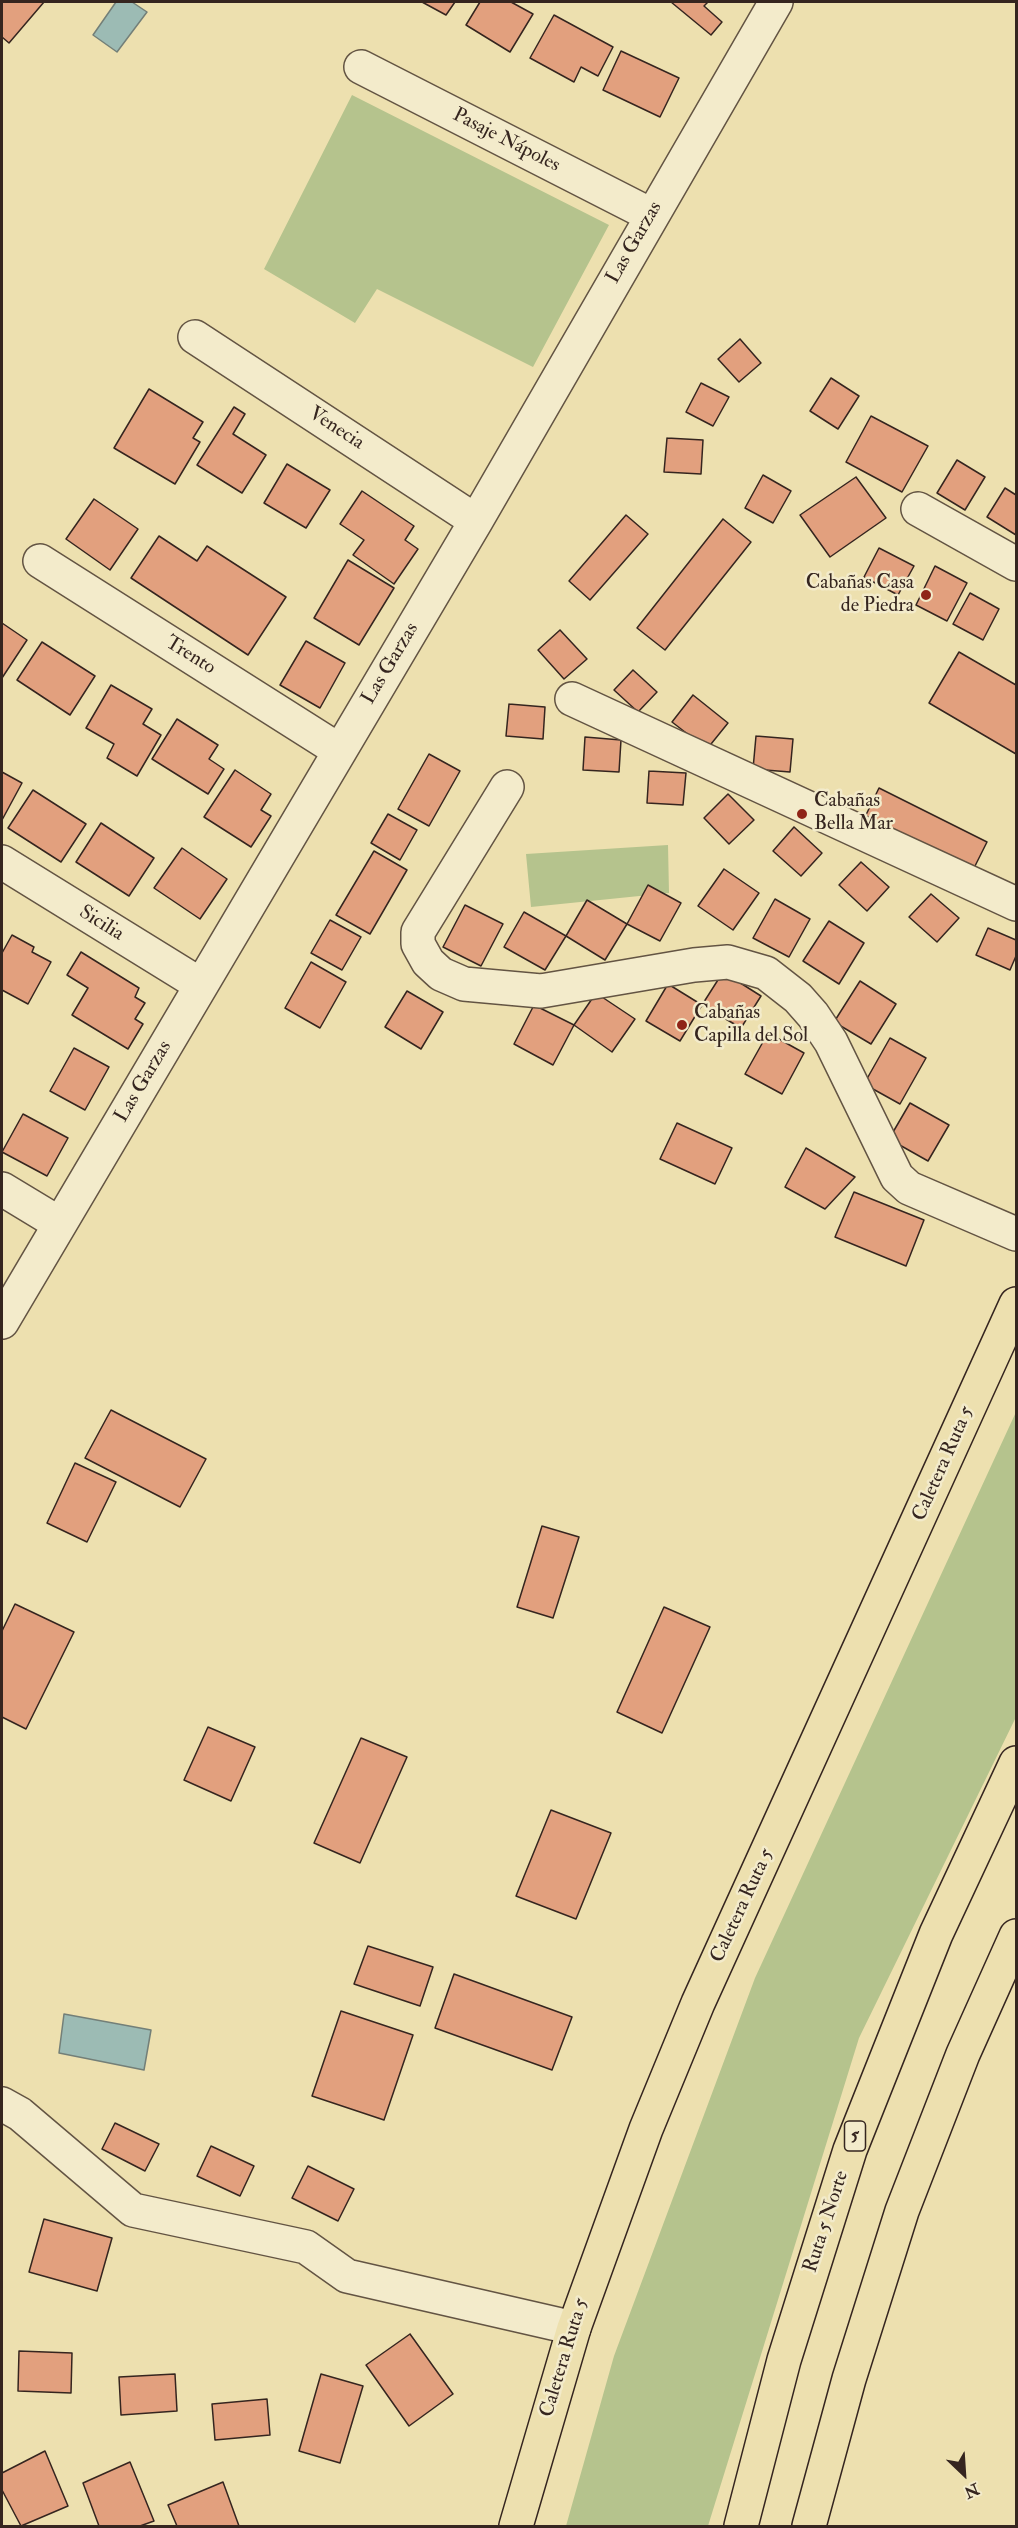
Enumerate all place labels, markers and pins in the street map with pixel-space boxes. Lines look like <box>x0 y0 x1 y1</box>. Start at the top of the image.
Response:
place label: Cabañas Casa de Piedra <box>806 572 914 619</box>
marker: Cabañas Casa de Piedra <box>919 588 933 602</box>
place label: Cabañas Bella Mar <box>814 790 893 837</box>
marker: Cabañas Bella Mar <box>795 807 809 821</box>
place label: Cabañas Capilla del Sol <box>694 1002 808 1049</box>
marker: Cabañas Capilla del Sol <box>675 1018 689 1032</box>

